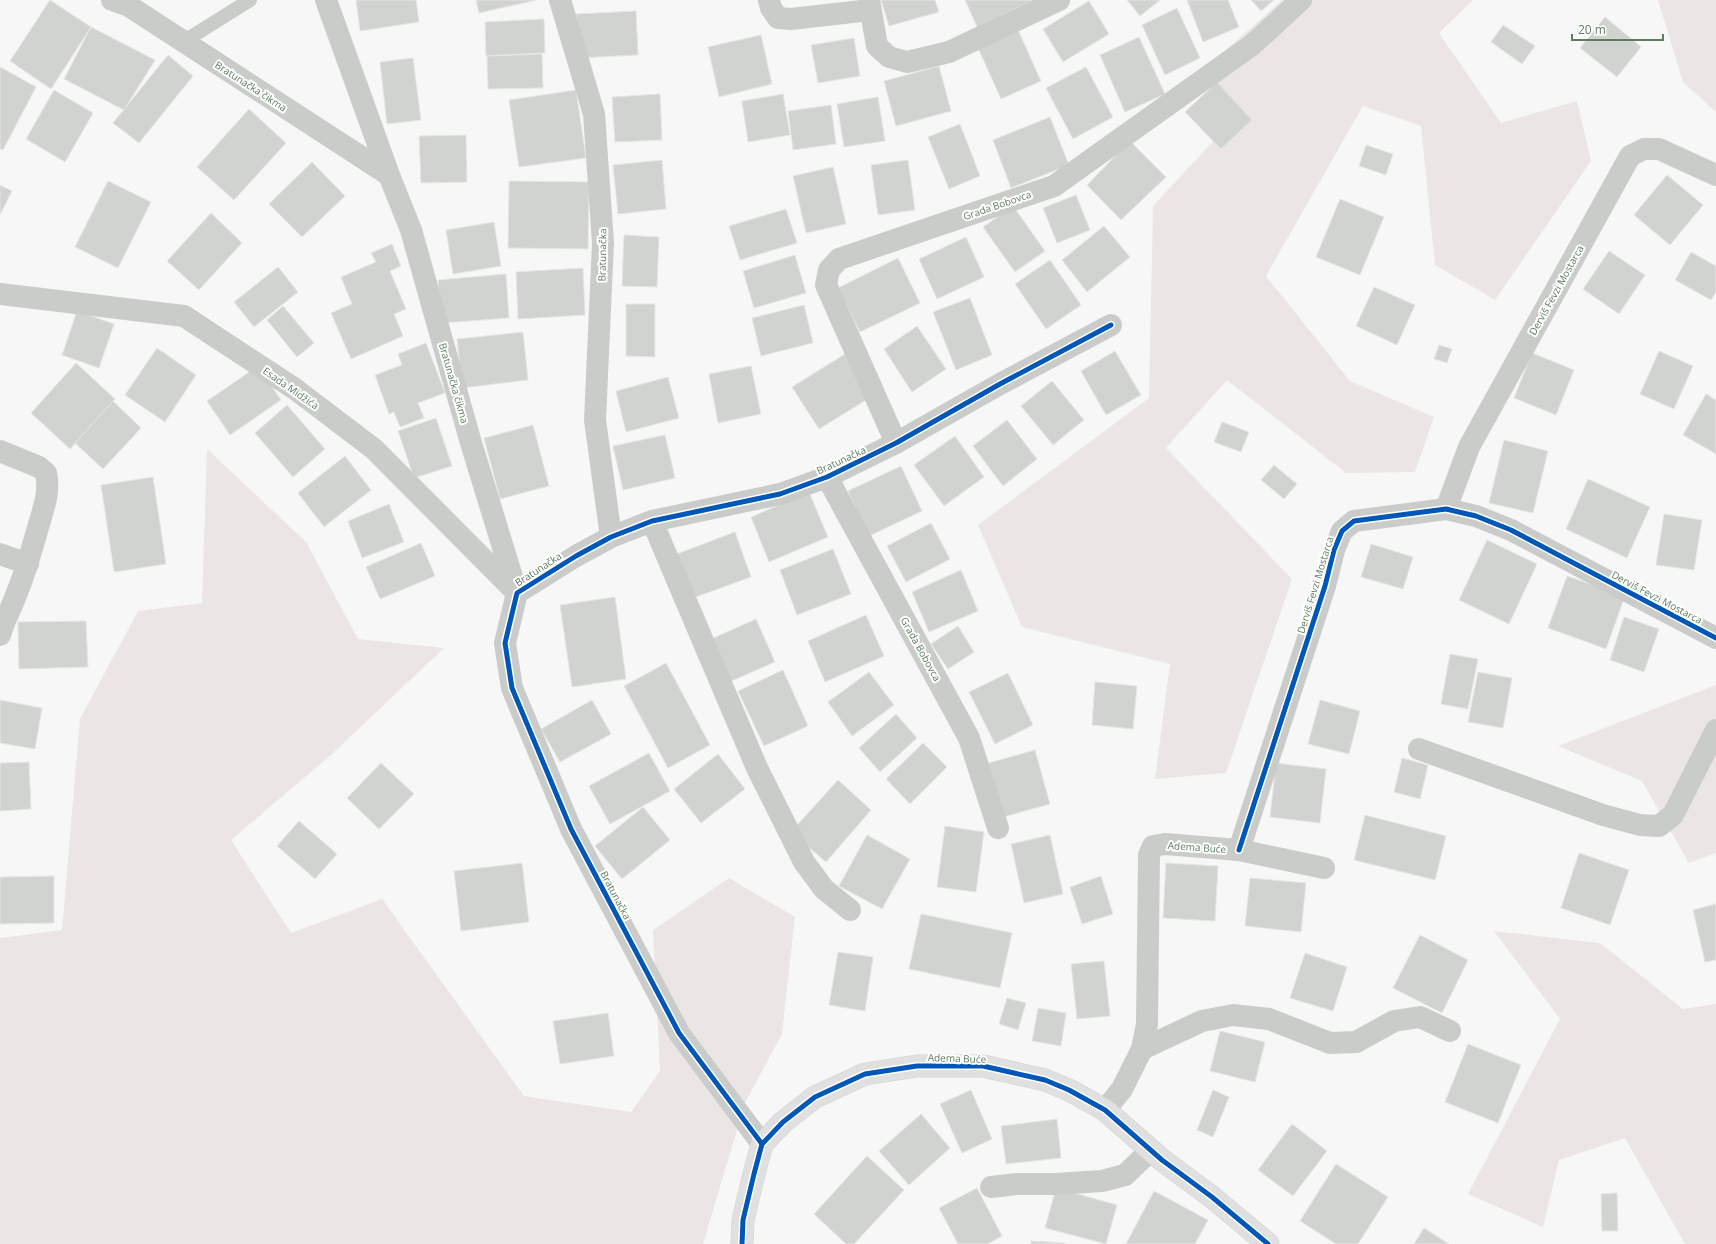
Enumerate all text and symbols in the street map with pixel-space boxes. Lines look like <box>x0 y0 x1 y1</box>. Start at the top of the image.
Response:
scale bar <box>1572 16 1663 42</box>
text: 20 m <box>1578 21 1606 38</box>
street label: Bratunačka čikma <box>212 58 290 114</box>
street label: Grada Bobovca <box>961 187 1033 223</box>
street label: Bratunačka <box>595 228 609 282</box>
street label: Derviš Fevzi Mostarca <box>1525 243 1587 337</box>
street label: Bratunačka čikma <box>436 341 472 425</box>
street label: Esada Midžića <box>260 364 322 412</box>
street label: Bratunačka <box>814 442 868 478</box>
street label: Derviš Fevzi Mostarca <box>1294 535 1336 635</box>
street label: Bratunačka <box>512 549 564 589</box>
street label: Derviš Fevzi Mostarca <box>1609 567 1705 627</box>
street label: Grada Bobovca <box>898 614 944 684</box>
street label: Adema Buće <box>1167 838 1227 856</box>
street label: Bratunačka <box>597 868 635 922</box>
street label: Adema Buće <box>928 1050 987 1066</box>

